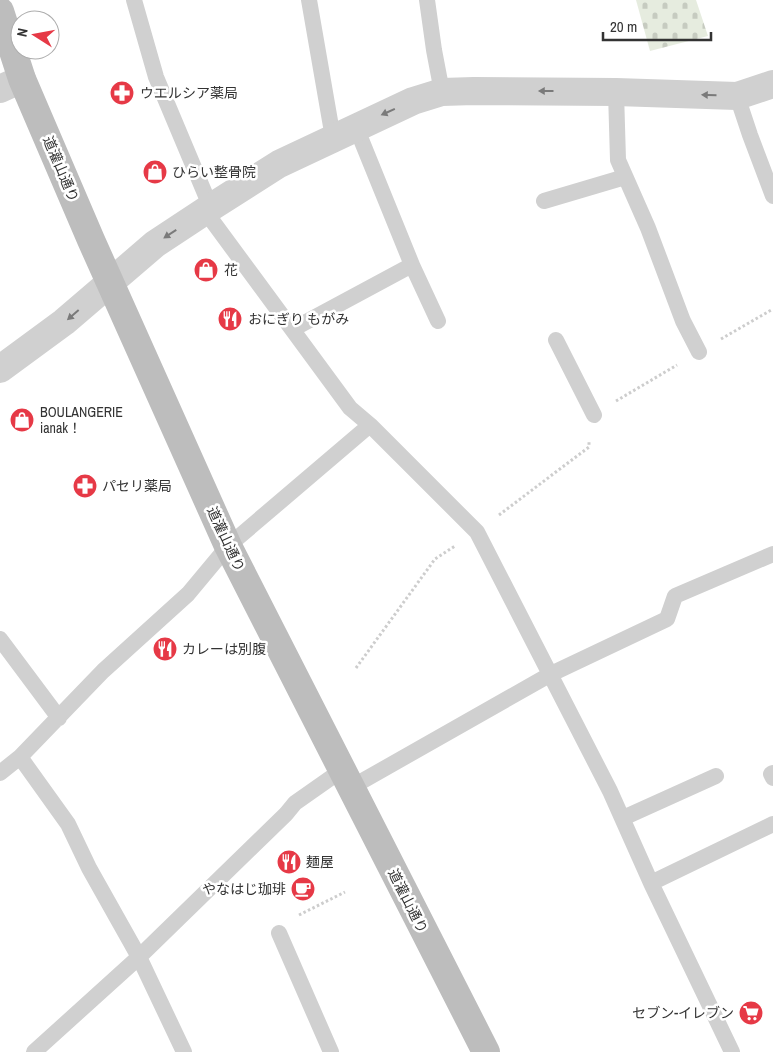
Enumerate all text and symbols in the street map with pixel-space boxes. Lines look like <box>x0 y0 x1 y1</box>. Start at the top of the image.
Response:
north arrow <box>10 10 60 60</box>
scale bar <box>603 10 710 42</box>
text: 20 m <box>610 16 637 37</box>
text: N <box>13 27 32 38</box>
pharmacy icon: ウエルシア薬局 <box>109 80 135 106</box>
place label: ウエルシア薬局 <box>140 84 238 102</box>
one-way arrow <box>538 87 554 95</box>
one-way arrow <box>700 91 716 99</box>
one-way arrow <box>381 109 395 117</box>
street label: 道灌山通り <box>39 133 83 205</box>
shop icon: ひらい整骨院 <box>142 159 168 185</box>
place label: ひらい整骨院 <box>172 163 256 181</box>
one-way arrow <box>163 230 177 239</box>
shop icon: 花 <box>193 257 219 283</box>
place label: 花 <box>224 261 238 279</box>
restaurant icon: おにぎり もがみ <box>217 306 243 332</box>
one-way arrow <box>67 309 79 321</box>
place label: おにぎり もがみ <box>248 310 349 328</box>
place label: BOULANGERIE ianak！ <box>40 403 123 437</box>
shop icon: BOULANGERIE ianak！ <box>9 407 35 433</box>
pharmacy icon: パセリ薬局 <box>72 473 98 499</box>
place label: パセリ薬局 <box>102 477 172 495</box>
street label: 道灌山通り <box>203 503 249 575</box>
restaurant icon: カレーは別腹 <box>152 636 178 662</box>
place label: カレーは別腹 <box>182 640 266 658</box>
restaurant icon: 麺屋 <box>276 849 302 875</box>
place label: 麺屋 <box>306 853 334 871</box>
street label: 道灌山通り <box>384 866 432 936</box>
cafe icon: やなはじ珈琲 <box>290 876 316 902</box>
place label: やなはじ珈琲 <box>202 880 286 898</box>
supermarket icon: セブン-イレブン <box>738 1000 764 1026</box>
place label: セブン-イレブン <box>632 1004 734 1022</box>

